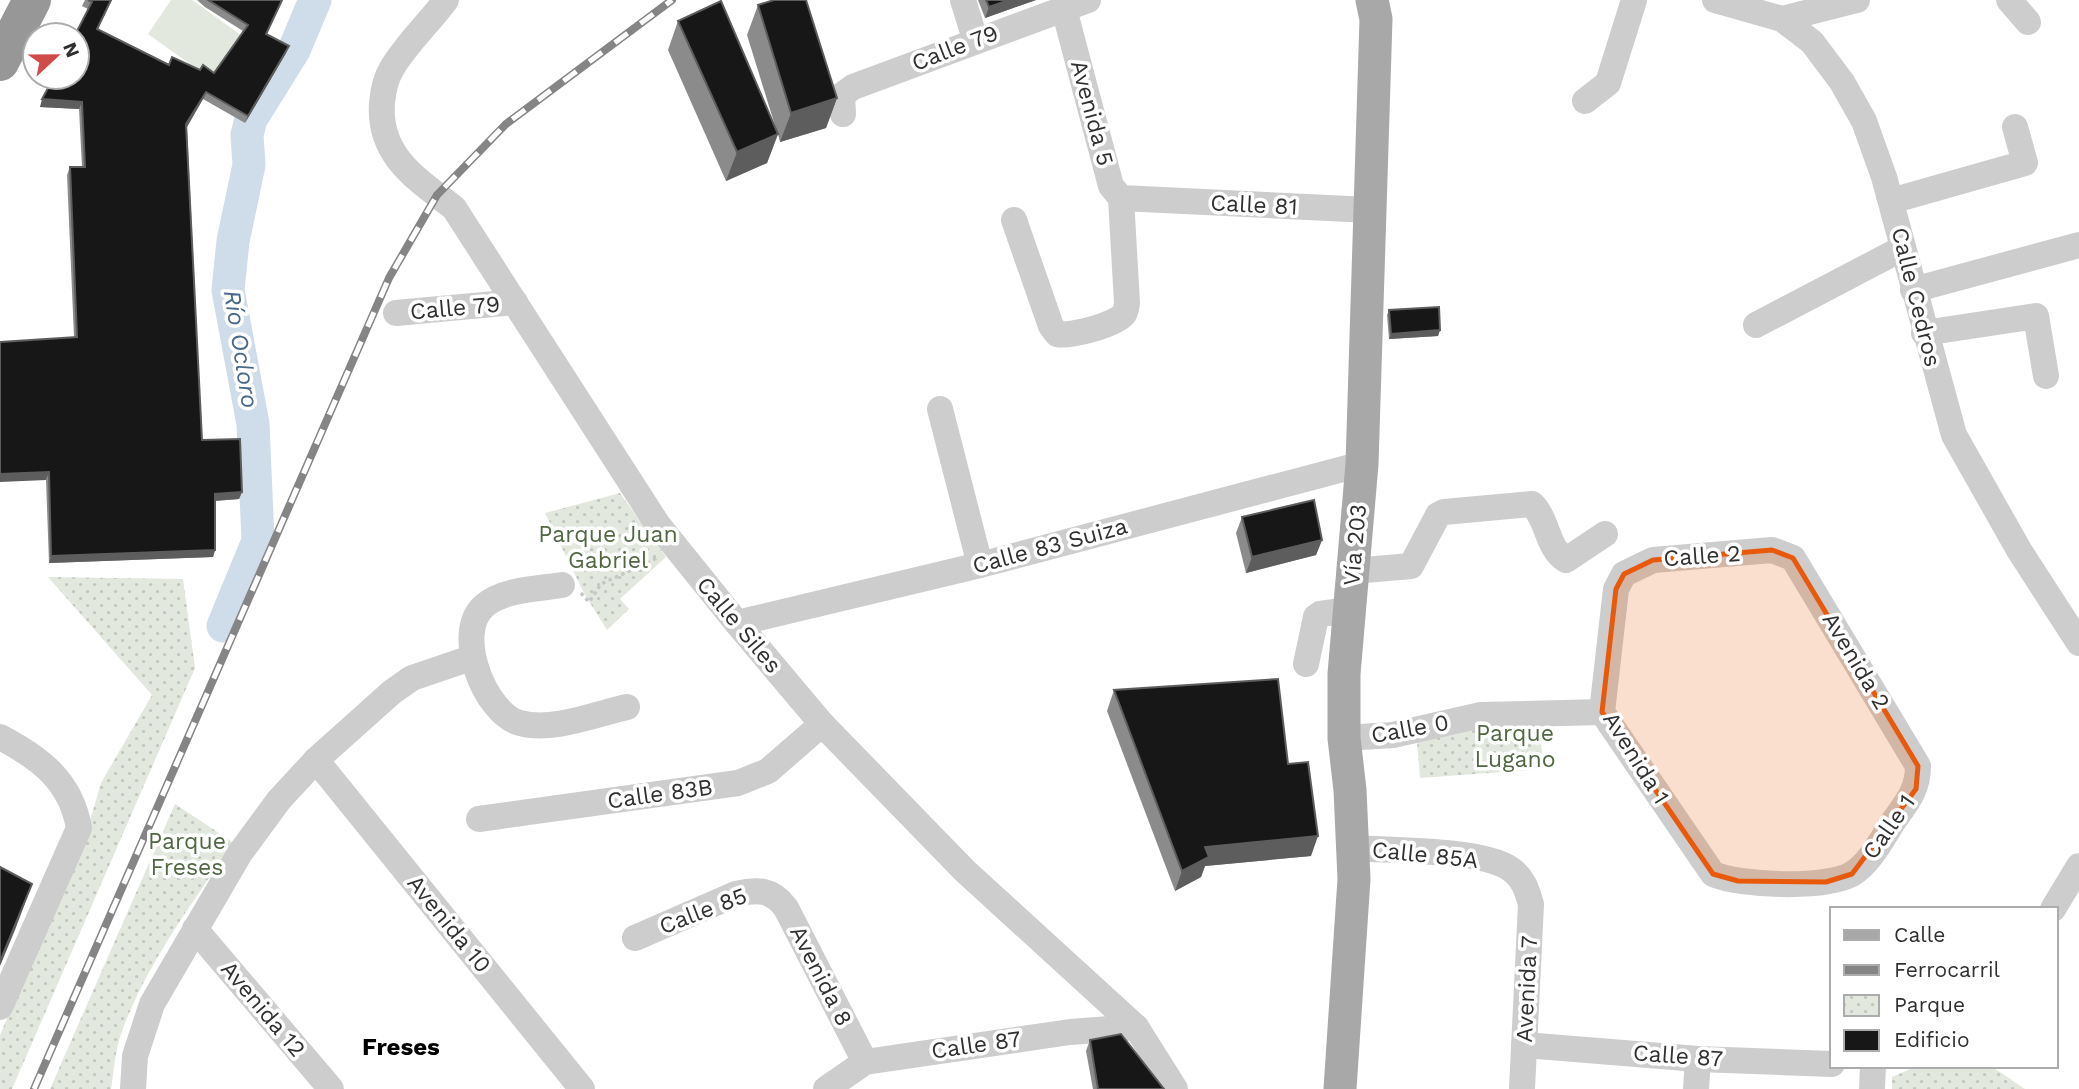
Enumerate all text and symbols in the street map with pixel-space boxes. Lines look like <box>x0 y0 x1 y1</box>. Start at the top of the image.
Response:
street label: Calle 79 <box>908 19 1002 77</box>
north arrow <box>21 21 91 91</box>
text: N <box>58 39 85 61</box>
street label: Avenida 5 <box>1065 57 1119 169</box>
street label: Calle 81 <box>1210 189 1298 221</box>
street label: Calle Cedros <box>1886 225 1946 369</box>
water label: Río Ocloro <box>218 288 264 410</box>
street label: Calle 79 <box>409 291 501 325</box>
street label: Vía 203 <box>1338 503 1372 587</box>
street label: Calle 83 Suiza <box>970 512 1130 580</box>
park label: Parque Juan Gabriel <box>538 521 678 574</box>
street label: Calle 2 <box>1662 540 1742 572</box>
street label: Calle Siles <box>691 571 787 679</box>
street label: Avenida 2 <box>1817 608 1895 714</box>
street label: Avenida 1 <box>1597 707 1675 809</box>
street label: Calle 0 <box>1369 709 1451 749</box>
park label: Parque Lugano <box>1475 720 1555 773</box>
street label: Calle 83B <box>606 773 714 815</box>
street label: Calle 1 <box>1857 790 1921 864</box>
park label: Parque Freses <box>148 828 226 881</box>
street label: Calle 85A <box>1371 836 1479 874</box>
street label: Avenida 10 <box>402 870 496 978</box>
street label: Calle 85 <box>655 882 751 940</box>
legend <box>1830 907 2058 1068</box>
street label: Avenida 8 <box>784 921 858 1031</box>
text: Calle <box>1894 922 1945 947</box>
street label: Avenida 7 <box>1511 935 1543 1043</box>
street label: Avenida 12 <box>215 956 311 1062</box>
text: Ferrocarril <box>1894 957 2001 982</box>
text: Parque <box>1894 992 1965 1017</box>
street label: Calle 87 <box>929 1025 1023 1065</box>
text: Edificio <box>1894 1027 1970 1052</box>
district label: Freses <box>362 1033 440 1061</box>
street label: Calle 87 <box>1632 1039 1724 1073</box>

